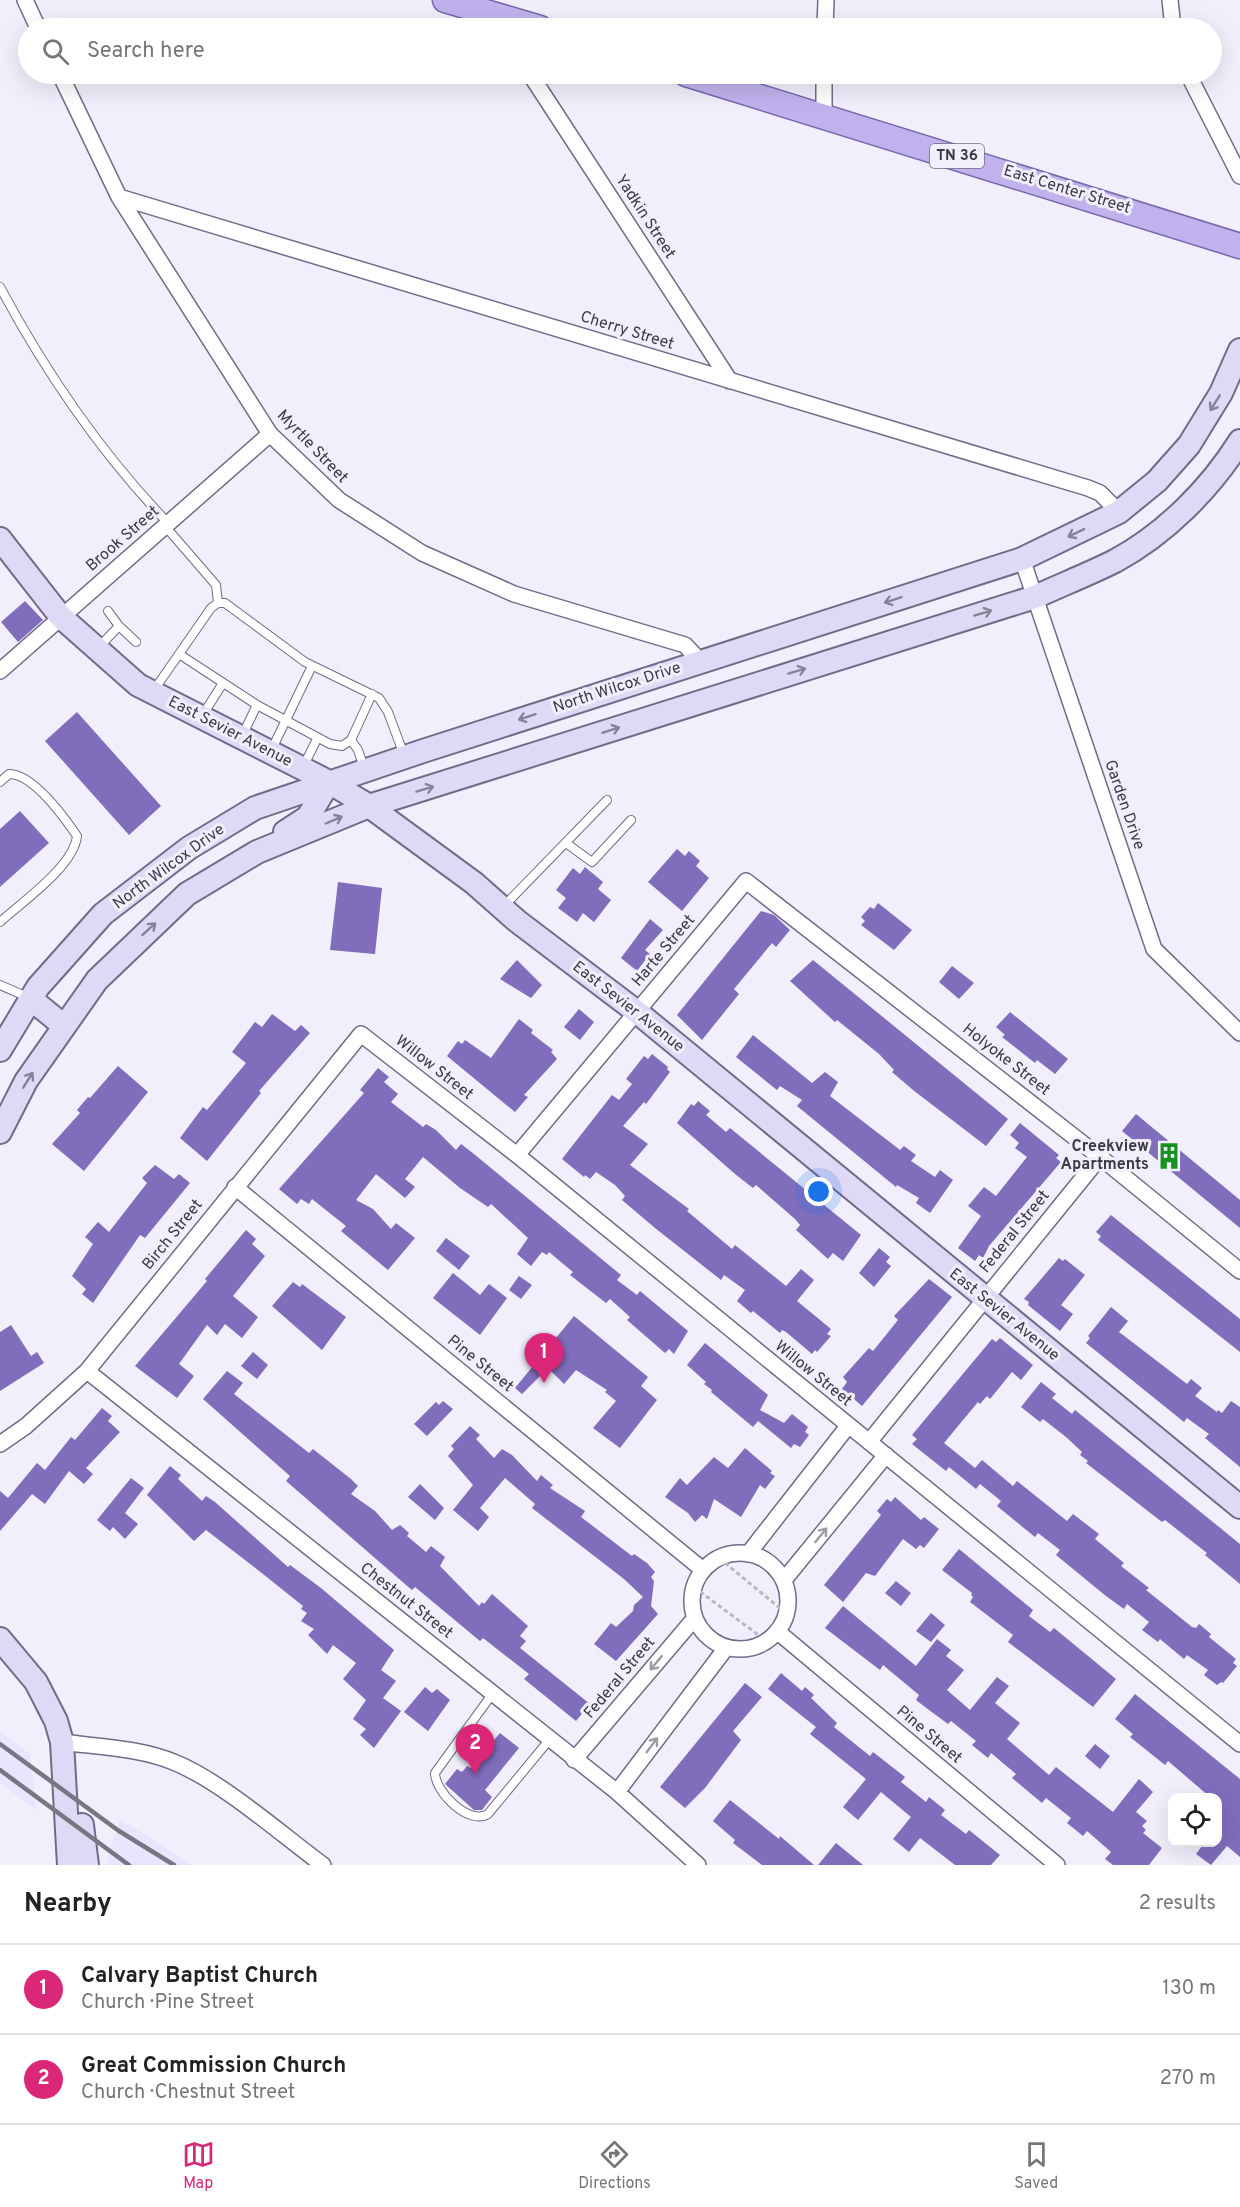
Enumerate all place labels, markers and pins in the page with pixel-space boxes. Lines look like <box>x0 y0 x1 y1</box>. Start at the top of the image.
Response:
place label: Creekview Apartments <box>1061 1137 1149 1175</box>
building icon: Creekview Apartments <box>1154 1141 1184 1171</box>
pin: 1 <box>524 1334 564 1383</box>
pin: 2 <box>456 1724 494 1774</box>

